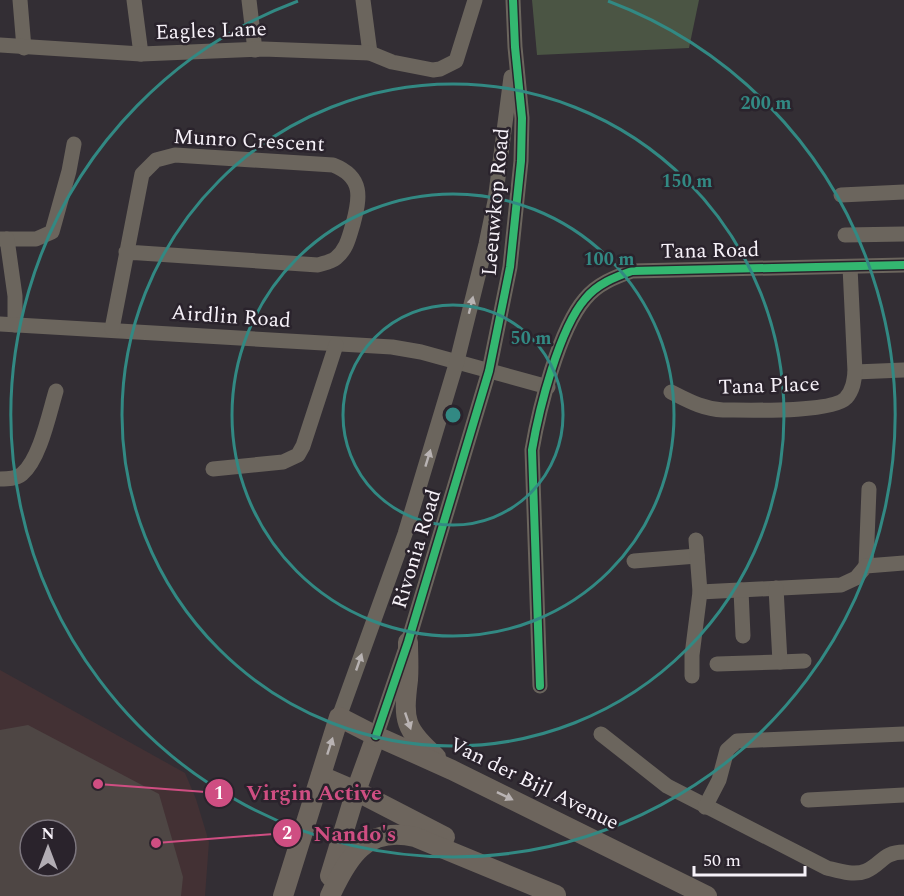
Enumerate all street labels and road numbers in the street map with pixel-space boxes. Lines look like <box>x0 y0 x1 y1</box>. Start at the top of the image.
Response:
street label: Eagles Lane <box>155 13 267 49</box>
street label: Munro Crescent <box>172 121 326 161</box>
street label: Leeuwkop Road <box>474 127 518 277</box>
street label: Tana Road <box>660 234 760 268</box>
street label: Airdlin Road <box>170 297 292 337</box>
street label: Tana Place <box>718 368 820 404</box>
street label: Rivonia Road <box>384 485 450 613</box>
street label: Van der Bijl Avenue <box>444 729 624 839</box>

